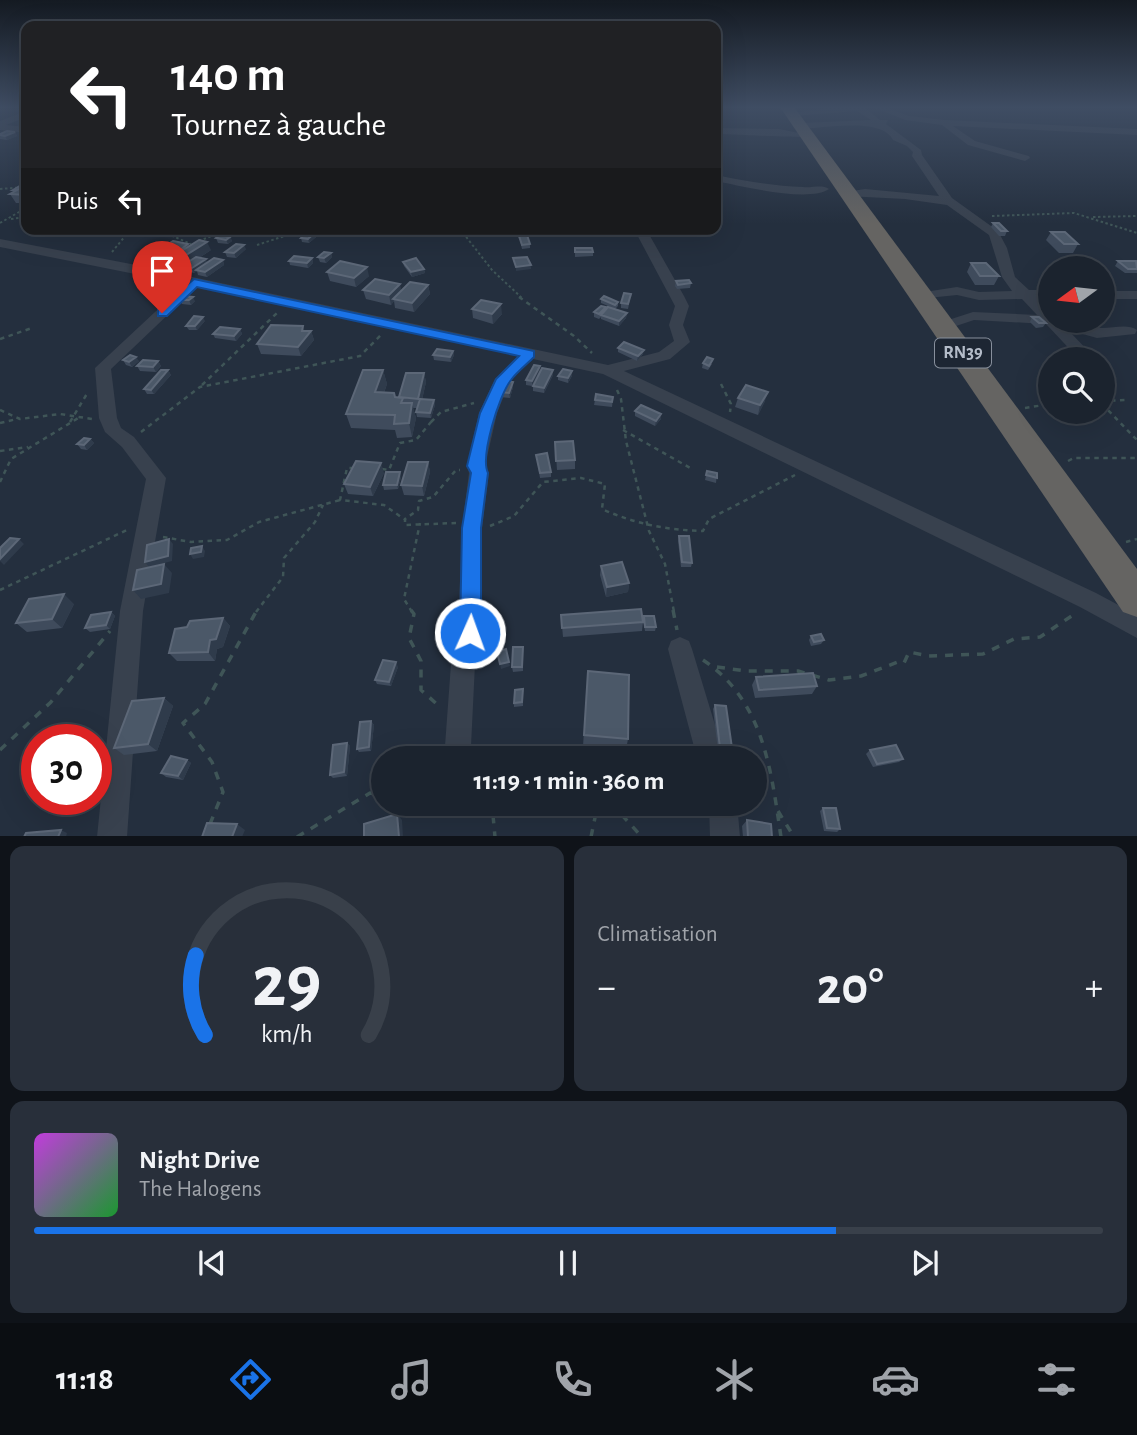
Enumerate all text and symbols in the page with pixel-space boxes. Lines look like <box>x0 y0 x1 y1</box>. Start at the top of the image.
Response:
icon: left <box>56 49 147 140</box>
text: 140 m <box>171 51 286 100</box>
text: Tournez à gauche <box>171 109 386 141</box>
icon: left <box>112 182 150 220</box>
text: Puis <box>56 188 98 214</box>
pin <box>132 241 192 313</box>
icon: arrive <box>143 252 181 290</box>
north arrow <box>1038 256 1115 332</box>
map controls <box>1038 256 1115 424</box>
road number: RN39 <box>935 338 991 368</box>
button: search <box>1038 347 1115 424</box>
position arrow <box>433 596 507 670</box>
speed limit sign: 30 <box>21 724 112 815</box>
text: 11:19 · 1 min · 360 m <box>473 768 665 794</box>
text: Climatisation <box>598 923 718 946</box>
text: 29 <box>252 947 321 1020</box>
text: 20° <box>817 961 884 1013</box>
text: − <box>598 969 616 1007</box>
text: + <box>1085 969 1103 1007</box>
text: km/h <box>261 1021 313 1046</box>
text: Night Drive <box>139 1147 260 1173</box>
text: The Halogens <box>139 1178 261 1201</box>
icon: previous <box>193 1244 231 1282</box>
icon: pause <box>549 1244 587 1282</box>
icon: next <box>906 1244 944 1282</box>
icon: directions <box>226 1355 275 1404</box>
icon: music <box>387 1355 436 1404</box>
icon: phone <box>548 1355 597 1404</box>
icon: climate <box>710 1355 759 1404</box>
icon: car <box>871 1355 920 1404</box>
icon: filters <box>1032 1355 1081 1404</box>
text: 11:18 <box>56 1363 114 1395</box>

